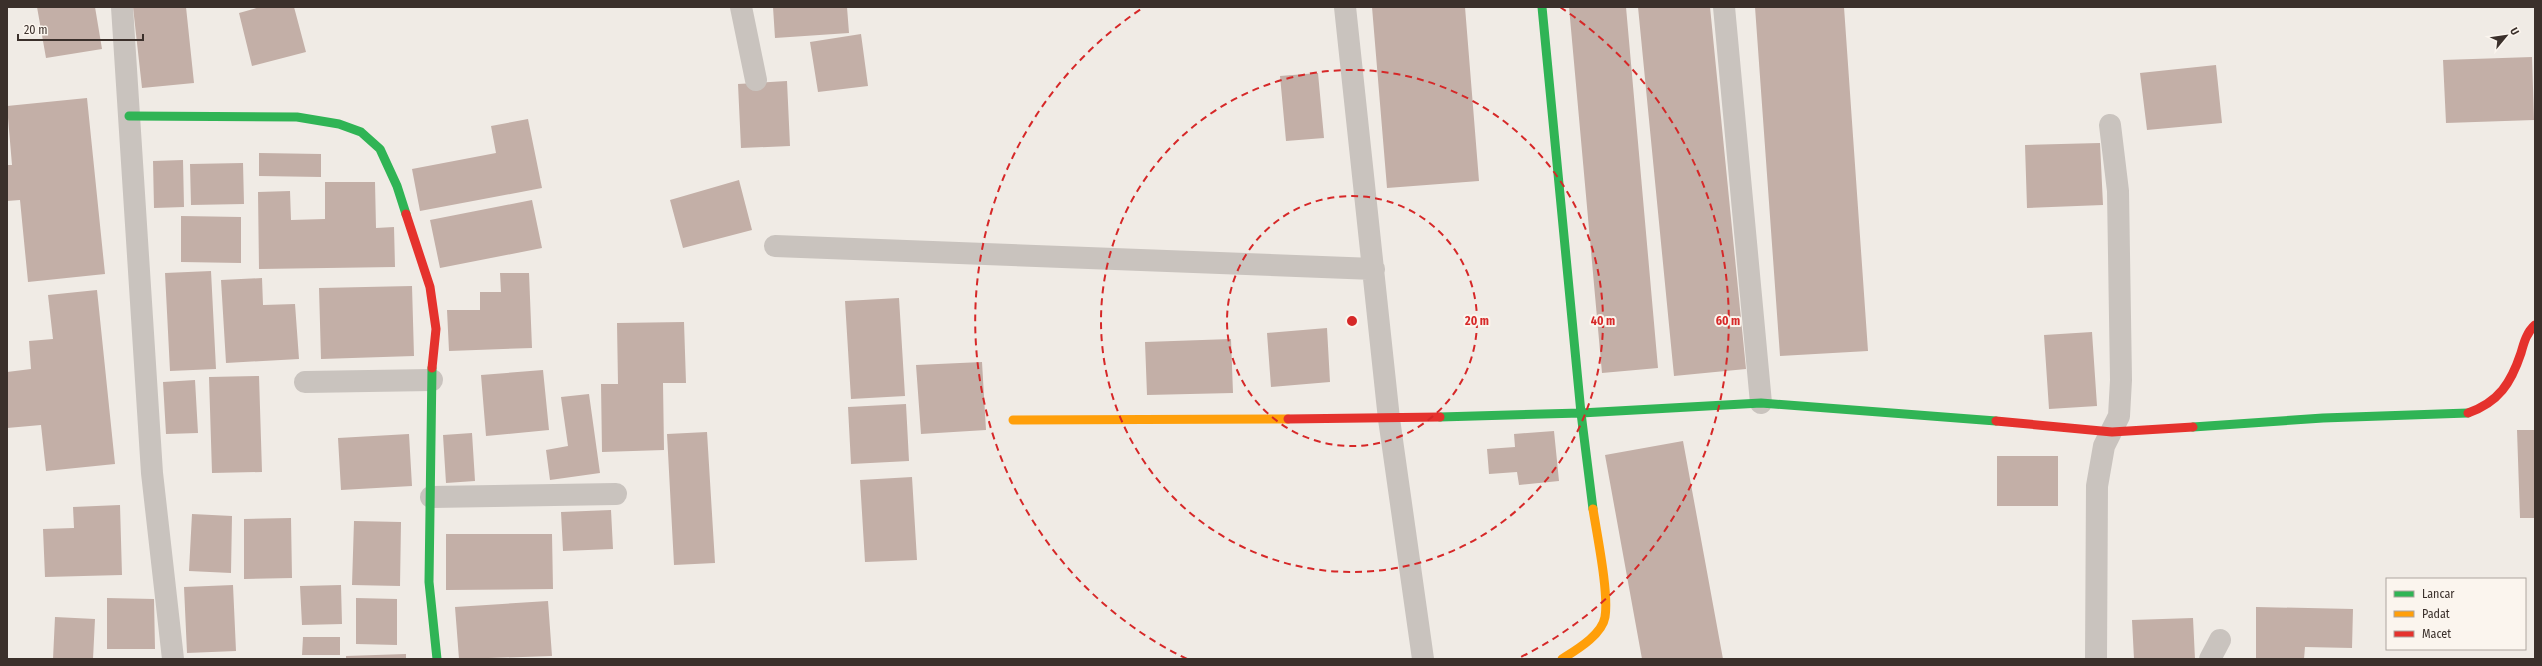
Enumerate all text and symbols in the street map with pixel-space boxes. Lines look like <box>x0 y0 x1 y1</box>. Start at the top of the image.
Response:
scale bar <box>18 16 143 42</box>
north arrow <box>2486 16 2526 56</box>
text: 20 m <box>24 23 48 37</box>
text: U <box>2507 25 2522 37</box>
centre of rings <box>1345 314 1359 328</box>
text: 20 m <box>1464 314 1489 328</box>
text: 40 m <box>1591 314 1615 328</box>
text: 60 m <box>1716 314 1740 328</box>
legend <box>2386 578 2526 650</box>
text: Lancar <box>2422 587 2455 601</box>
text: Padat <box>2422 607 2450 621</box>
text: Macet <box>2422 627 2451 641</box>

